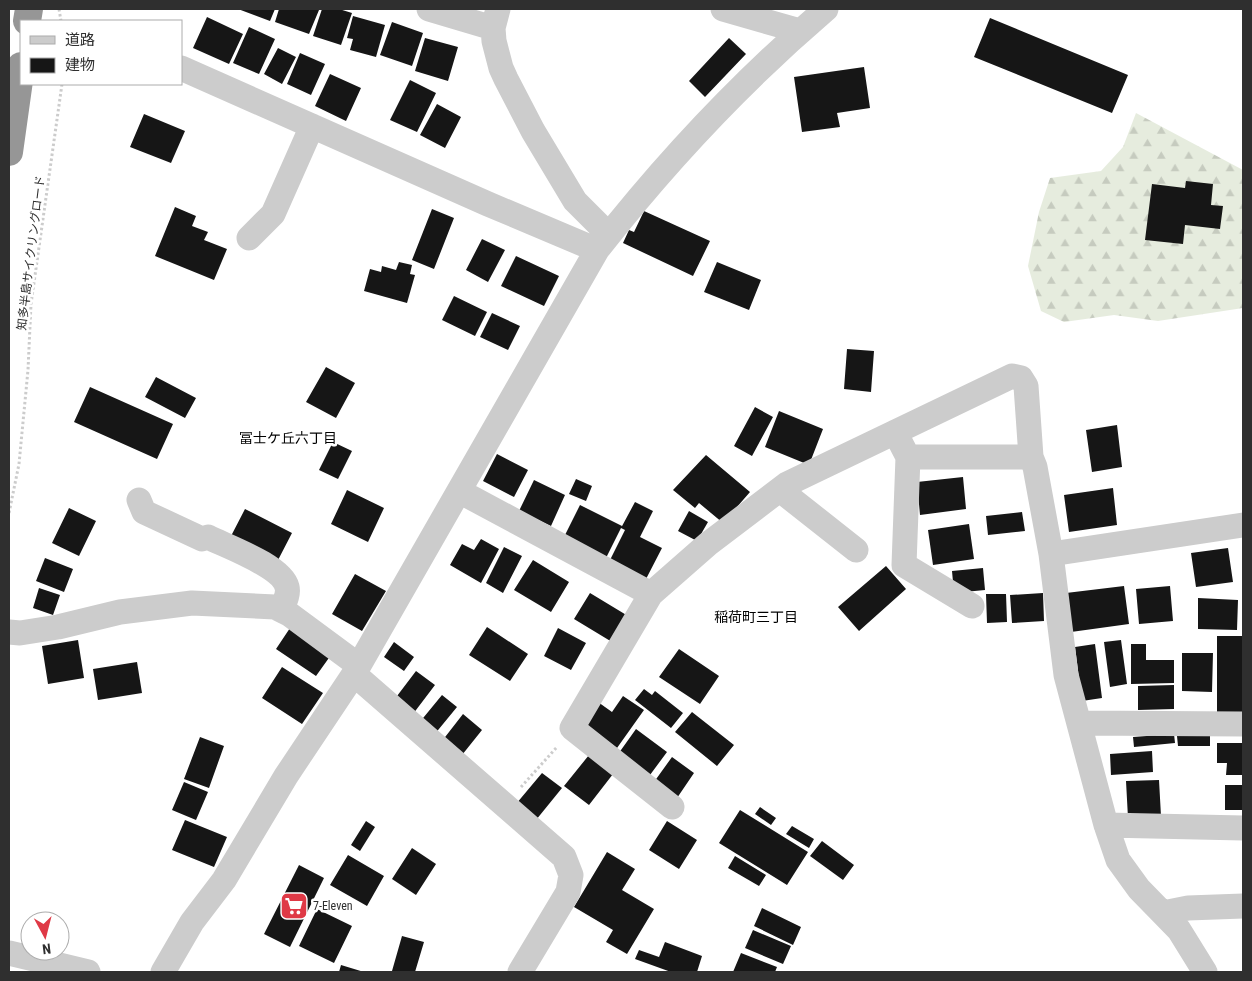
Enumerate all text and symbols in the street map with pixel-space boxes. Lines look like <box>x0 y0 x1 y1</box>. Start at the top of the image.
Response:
legend <box>20 20 182 85</box>
text: 道路 <box>65 31 95 49</box>
text: 建物 <box>65 56 95 74</box>
street label: 知多半島サイクリングロード <box>15 175 47 331</box>
district label: 冨士ケ丘六丁目 <box>239 430 337 446</box>
district label: 稲荷町三丁目 <box>714 609 798 625</box>
supermarket icon: 7-Eleven <box>279 891 309 921</box>
place label: 7-Eleven <box>313 899 353 913</box>
north arrow <box>20 911 70 961</box>
text: N <box>41 940 52 957</box>

